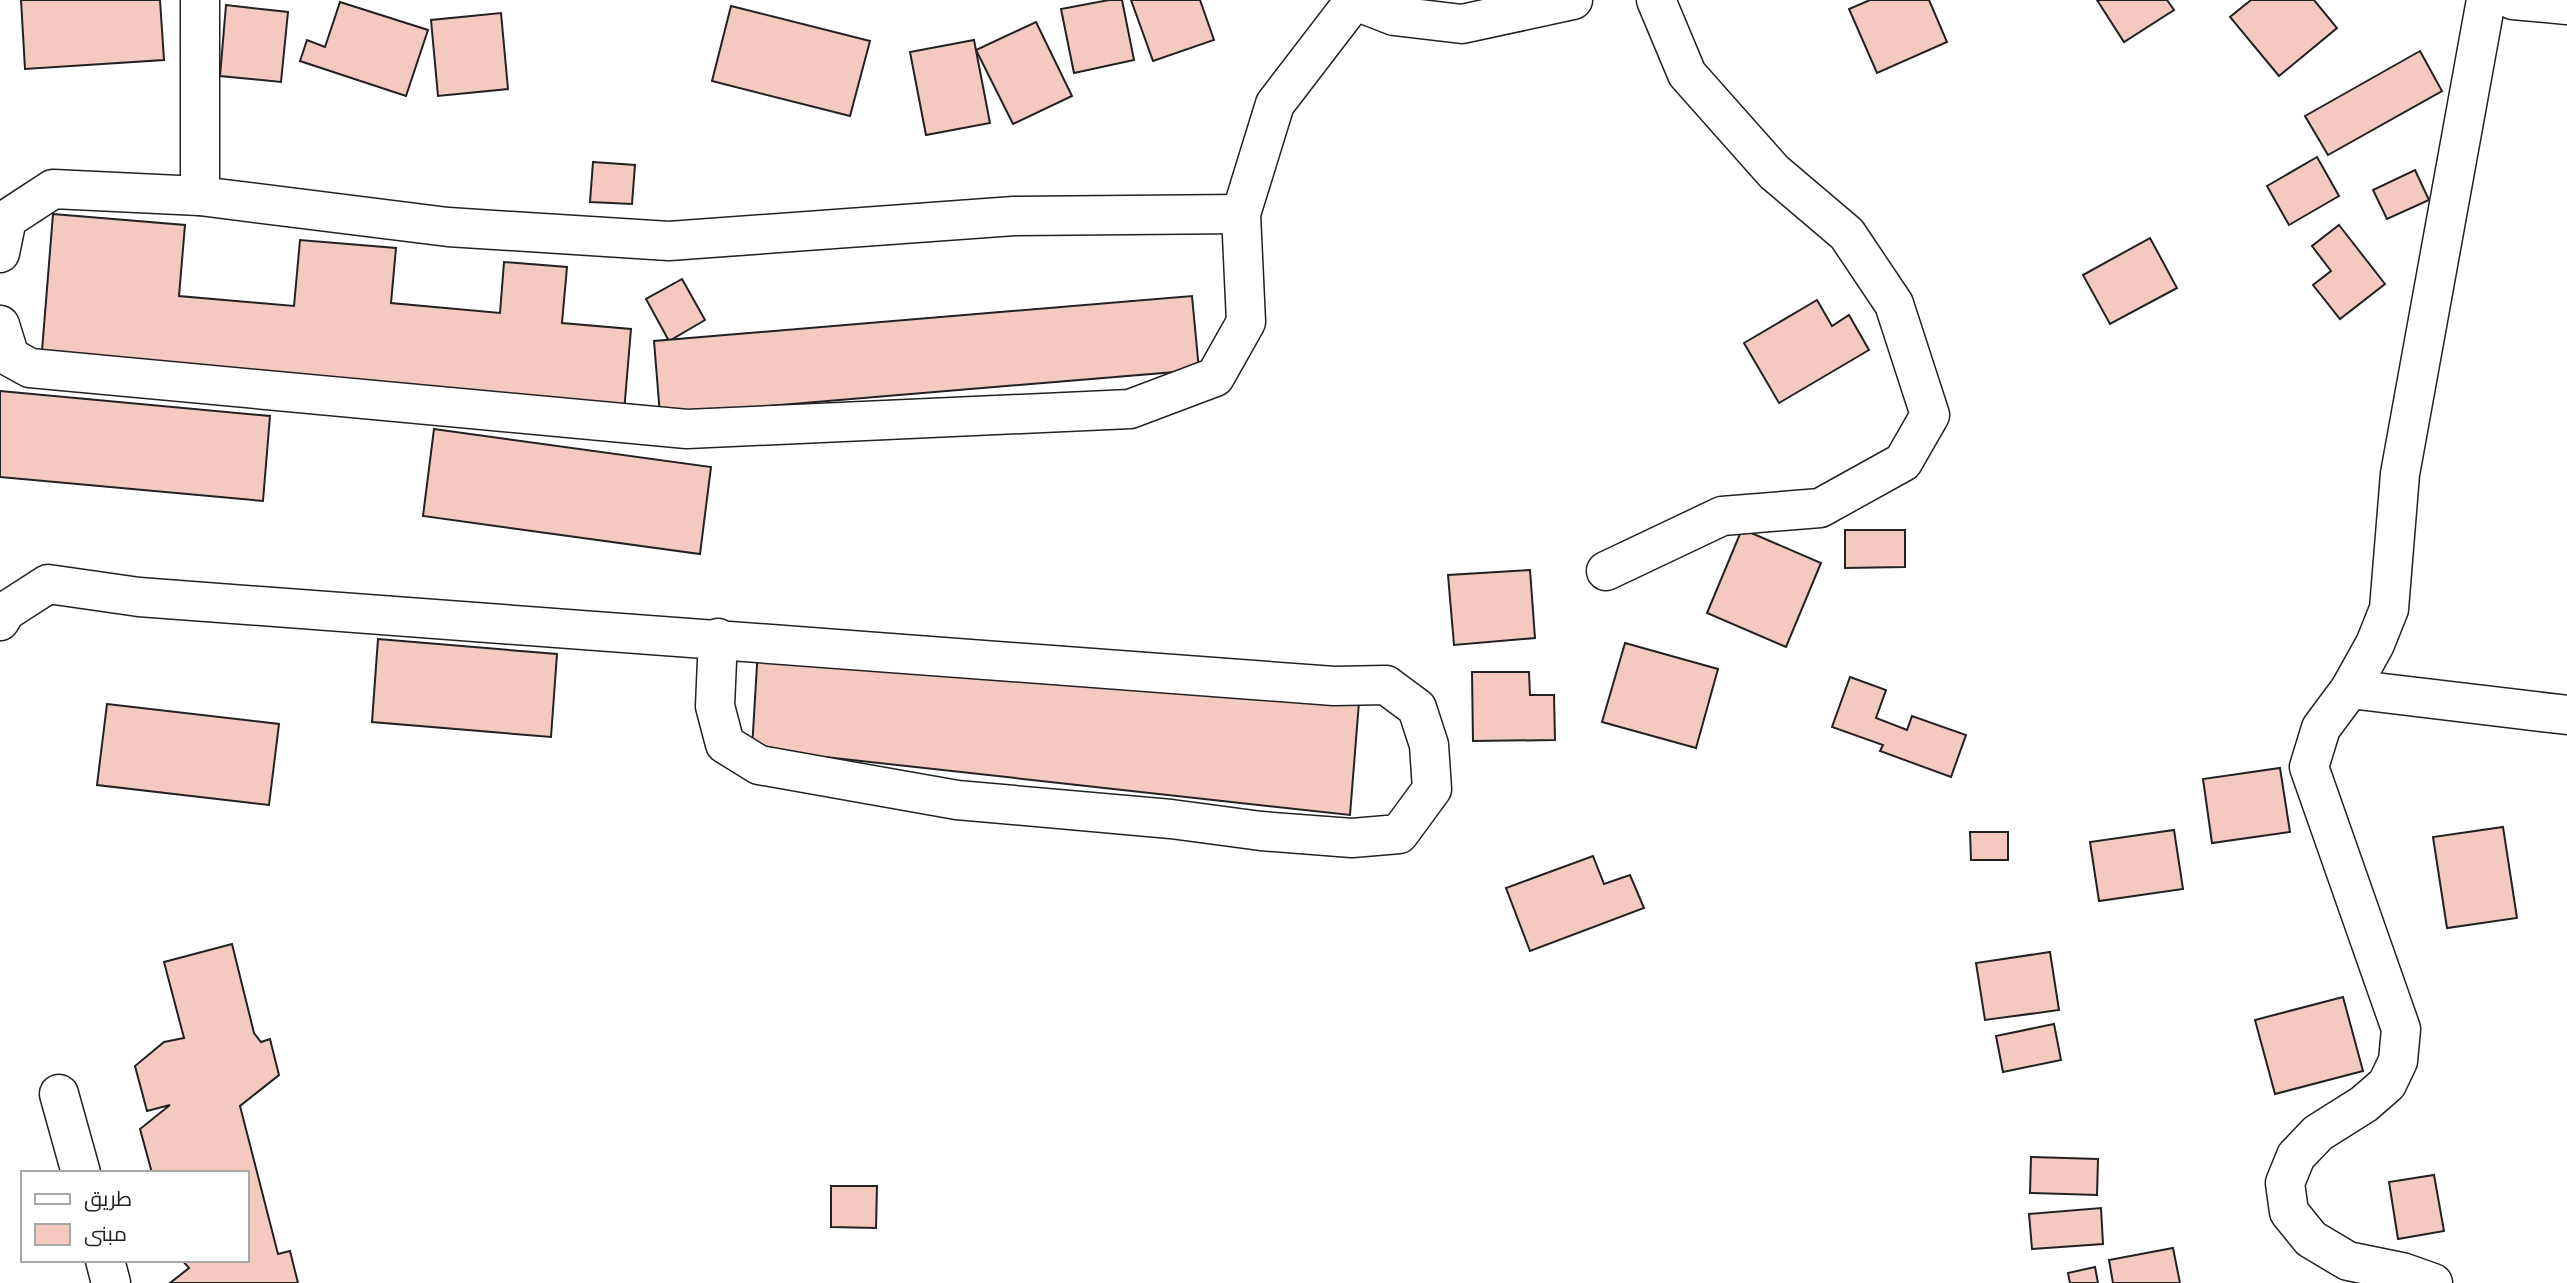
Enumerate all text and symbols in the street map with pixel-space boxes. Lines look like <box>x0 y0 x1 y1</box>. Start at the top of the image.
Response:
legend <box>21 1171 248 1262</box>
text: طريق <box>84 1184 132 1212</box>
text: مبنى <box>84 1219 127 1247</box>

